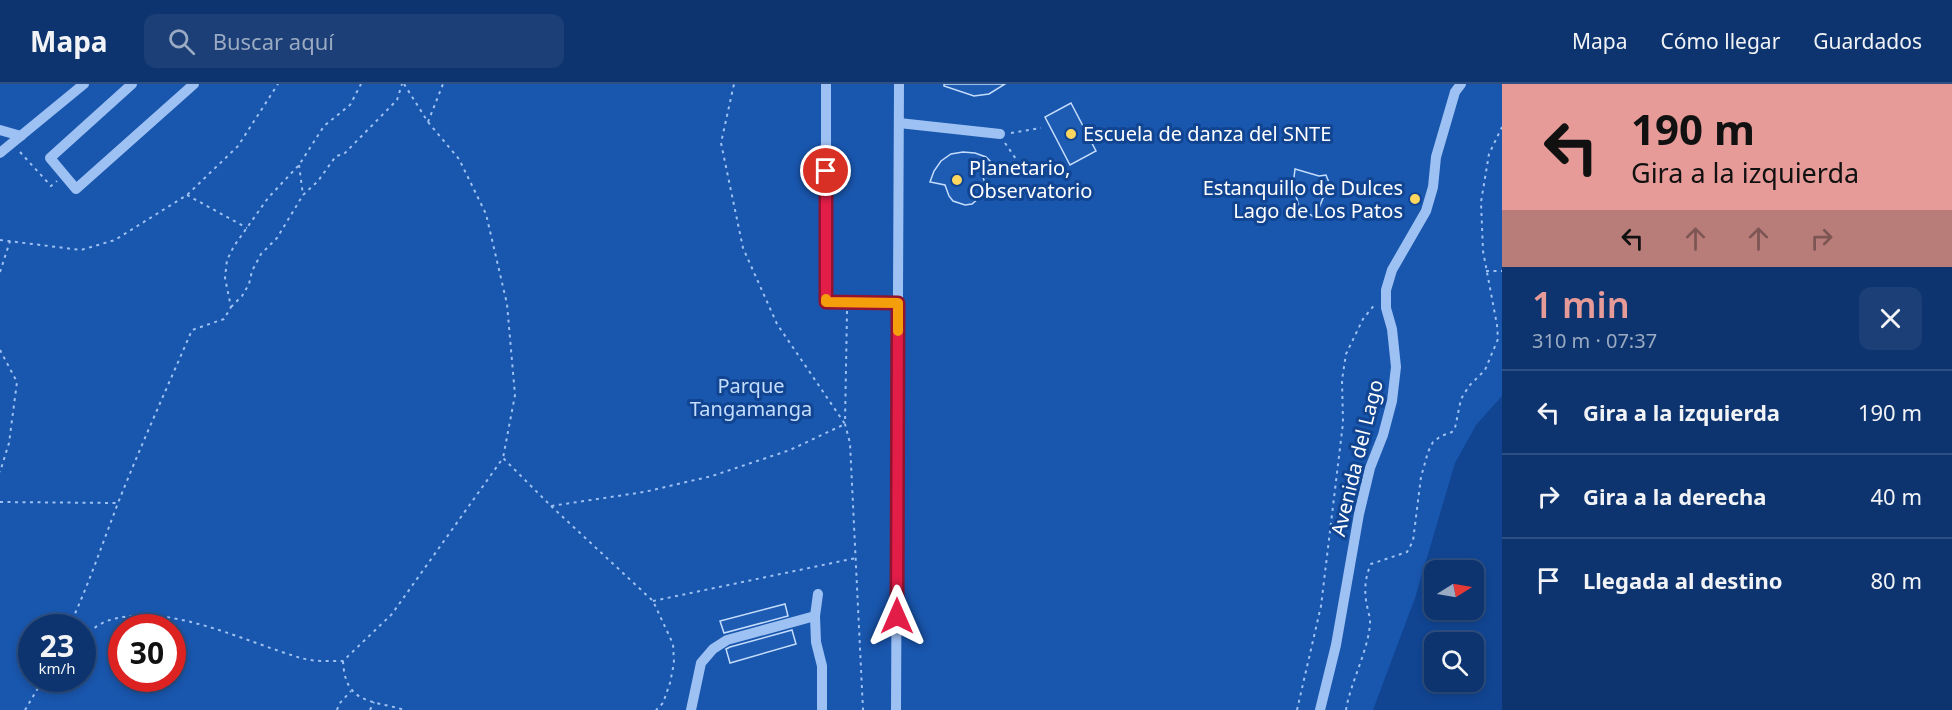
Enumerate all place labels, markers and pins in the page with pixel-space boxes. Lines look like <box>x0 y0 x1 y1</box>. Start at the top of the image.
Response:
place label: Escuela de danza del SNTE <box>1083 120 1331 147</box>
marker: Escuela de danza del SNTE <box>1064 127 1078 141</box>
pin <box>800 145 851 196</box>
place label: Planetario, Observatorio <box>969 154 1092 204</box>
marker: Planetario, Observatorio <box>950 173 964 187</box>
place label: Estanquillo de Dulces Lago de Los Patos <box>1203 174 1403 224</box>
marker: Estanquillo de Dulces Lago de Los Patos <box>1408 192 1422 206</box>

